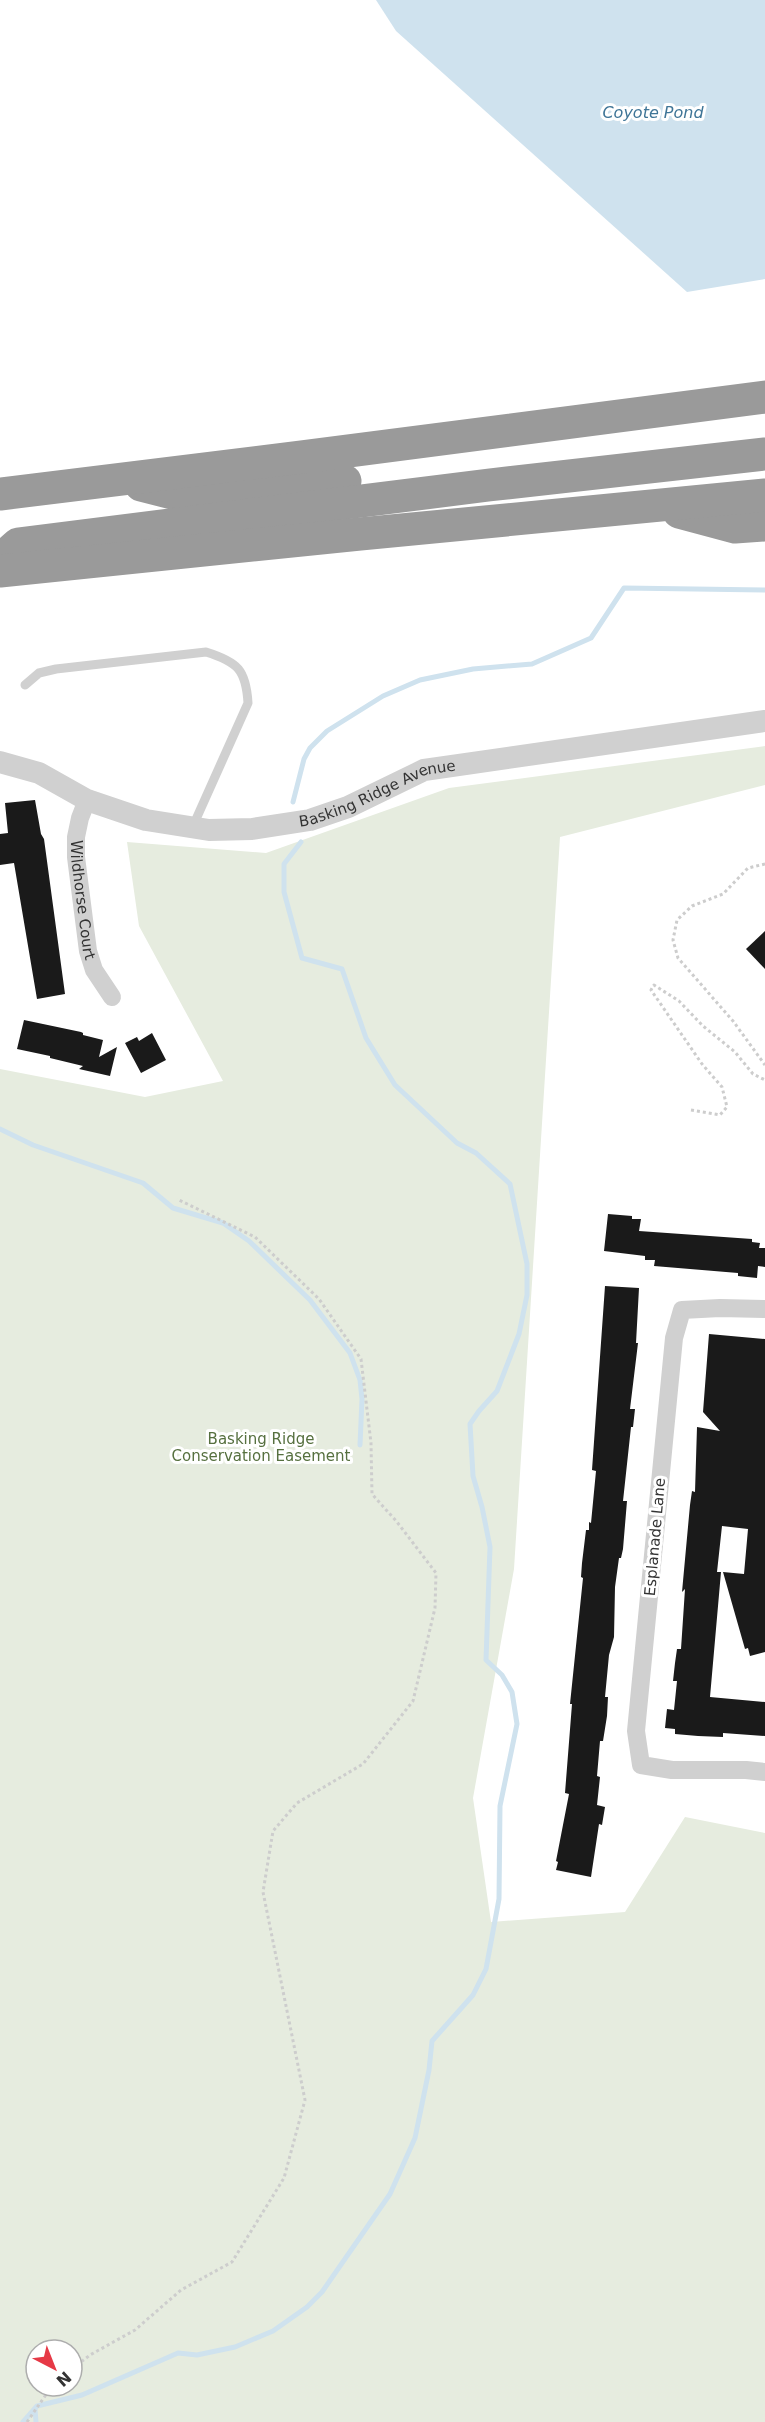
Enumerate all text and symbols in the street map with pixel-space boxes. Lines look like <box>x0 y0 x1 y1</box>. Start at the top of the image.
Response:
water label: Coyote Pond <box>602 103 704 122</box>
street label: Basking Ridge Avenue <box>298 757 457 831</box>
street label: Wildhorse Court <box>67 840 99 962</box>
park label: Basking Ridge Conservation Easement <box>172 1430 351 1465</box>
street label: Esplanade Lane <box>641 1477 669 1597</box>
north arrow <box>24 2338 84 2398</box>
text: N <box>52 2367 75 2390</box>

